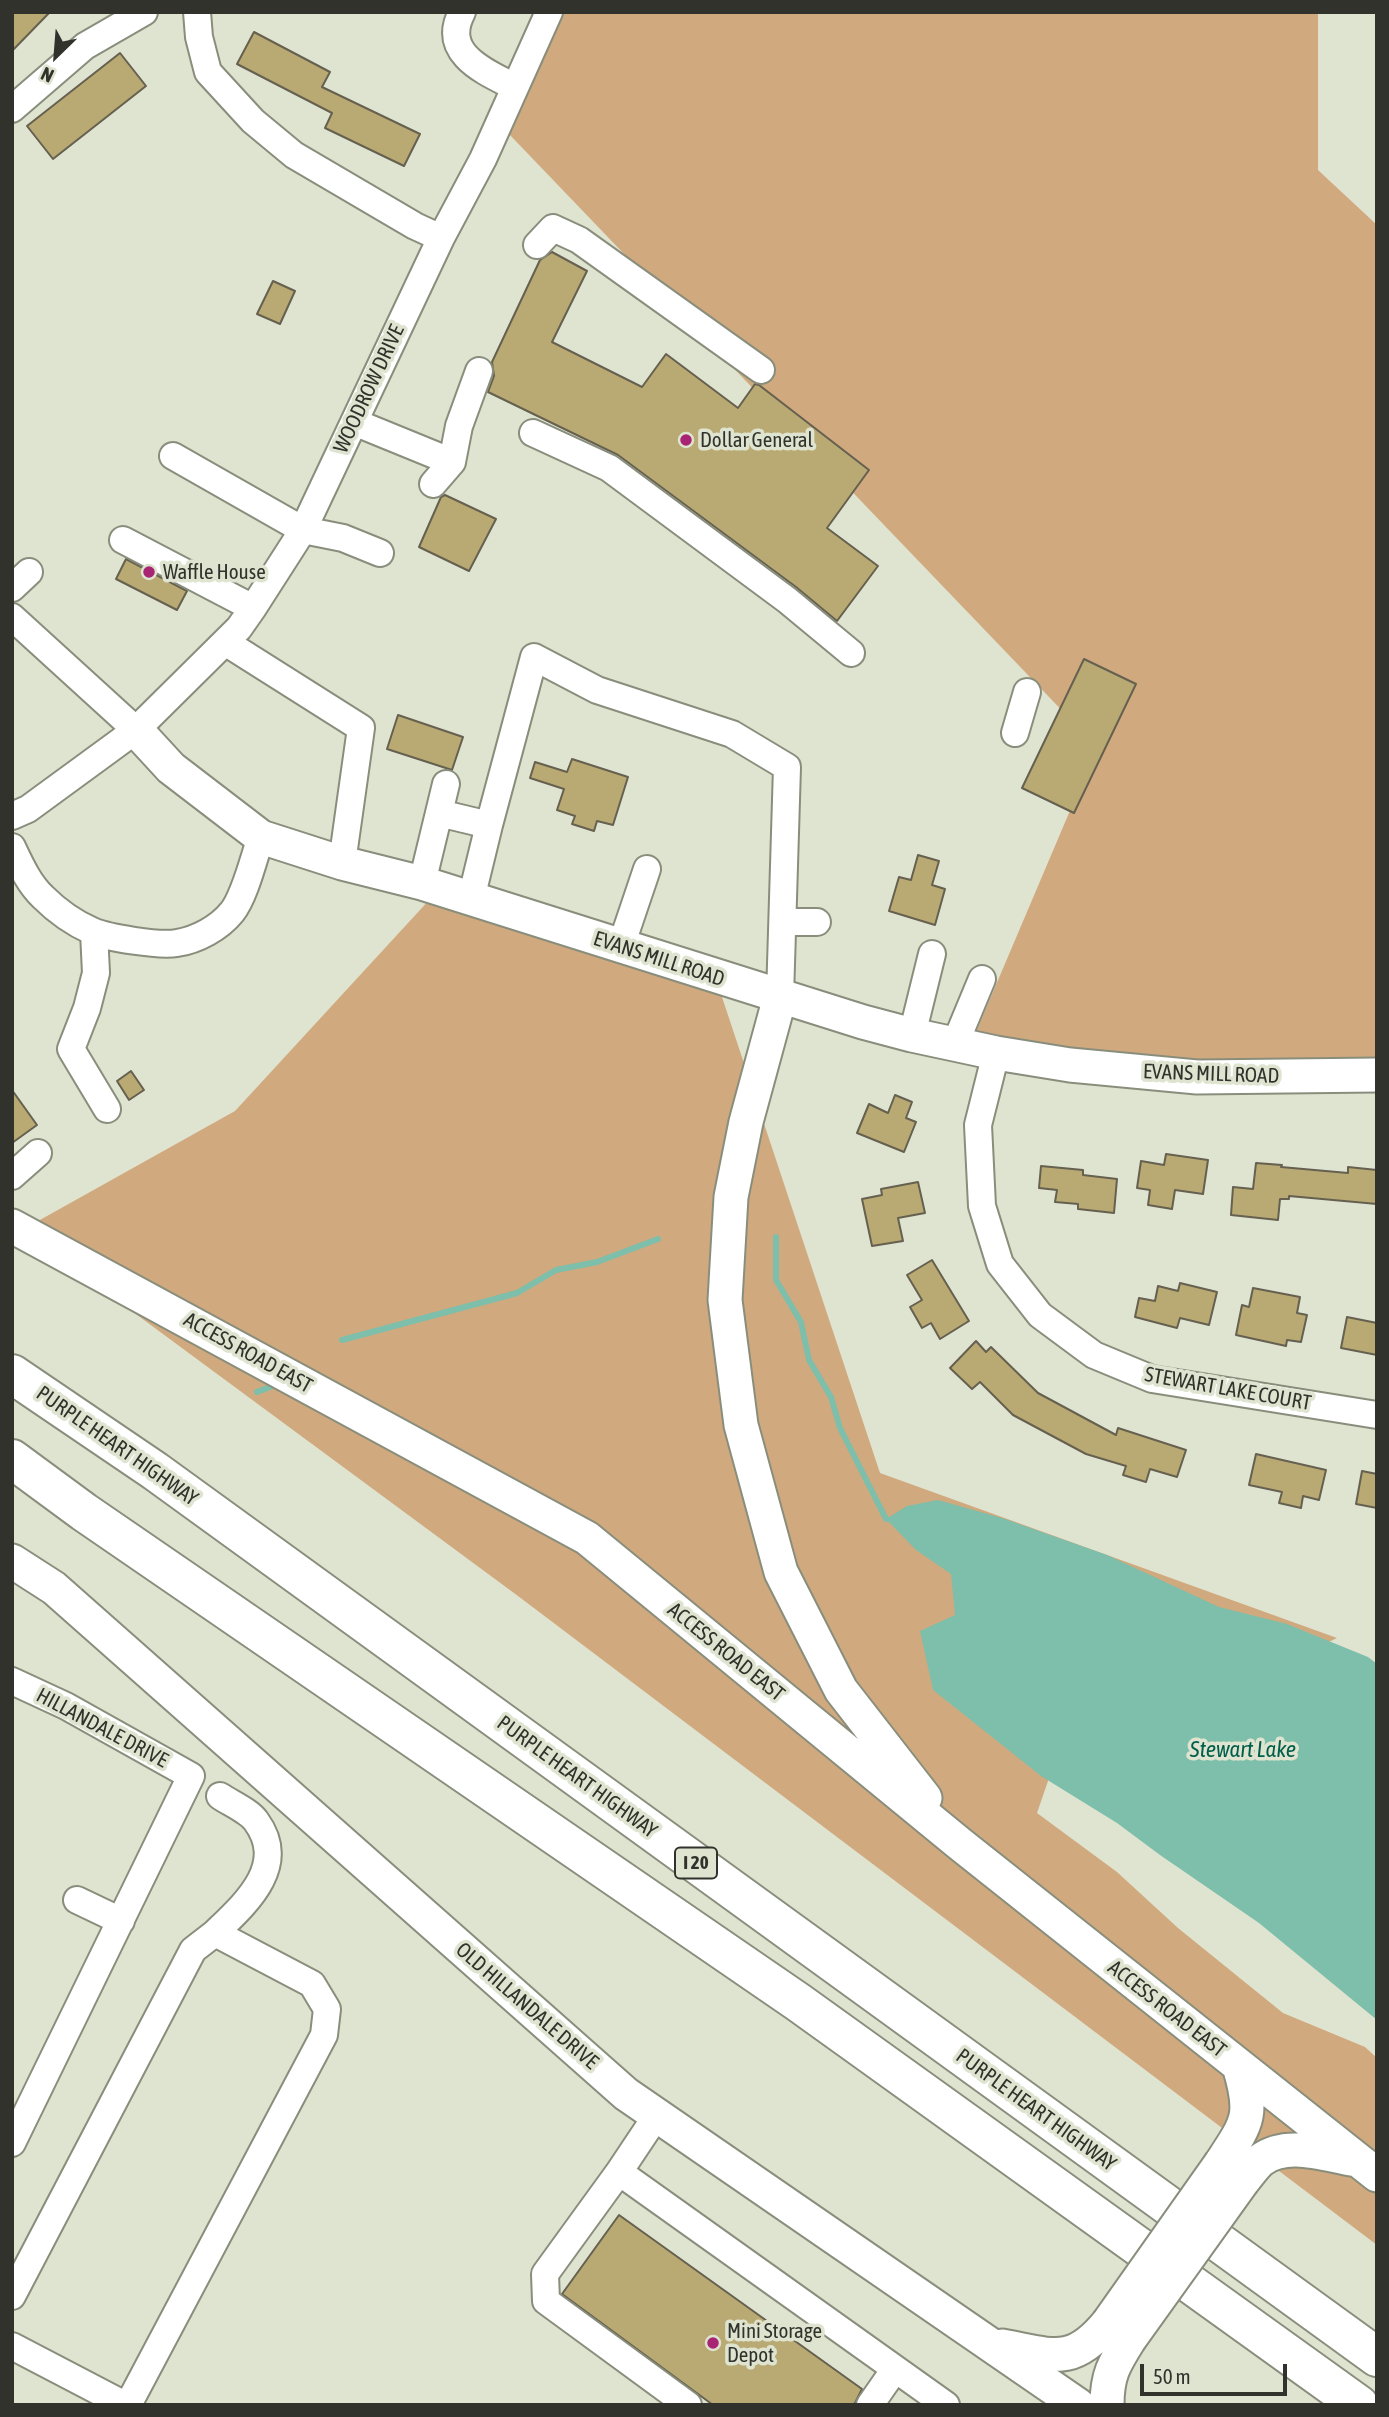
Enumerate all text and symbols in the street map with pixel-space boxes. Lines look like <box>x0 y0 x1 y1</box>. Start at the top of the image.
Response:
north arrow <box>21 21 91 91</box>
text: N <box>37 63 57 87</box>
street label: WOODROW DRIVE <box>328 321 410 457</box>
place label: Dollar General <box>700 427 813 453</box>
marker: Dollar General <box>678 432 694 448</box>
place label: Waffle House <box>163 559 266 585</box>
marker: Waffle House <box>141 564 157 580</box>
street label: EVANS MILL ROAD <box>590 926 728 992</box>
street label: EVANS MILL ROAD <box>1142 1059 1280 1089</box>
street label: ACCESS ROAD EAST <box>179 1307 317 1399</box>
street label: STEWART LAKE COURT <box>1143 1362 1313 1416</box>
street label: PURPLE HEART HIGHWAY <box>31 1381 203 1511</box>
street label: ACCESS ROAD EAST <box>663 1597 789 1707</box>
street label: HILLANDALE DRIVE <box>32 1683 172 1773</box>
street label: PURPLE HEART HIGHWAY <box>492 1710 662 1844</box>
water label: Stewart Lake <box>1190 1736 1296 1764</box>
road number: I 20 <box>675 1848 717 1879</box>
street label: OLD HILLANDALE DRIVE <box>451 1937 603 2075</box>
street label: ACCESS ROAD EAST <box>1103 1955 1231 2063</box>
street label: PURPLE HEART HIGHWAY <box>951 2043 1121 2177</box>
place label: Mini Storage Depot <box>727 2318 822 2368</box>
marker: Mini Storage Depot <box>705 2335 721 2351</box>
scale bar <box>1144 2350 1291 2394</box>
text: 50 m <box>1153 2364 1191 2388</box>

